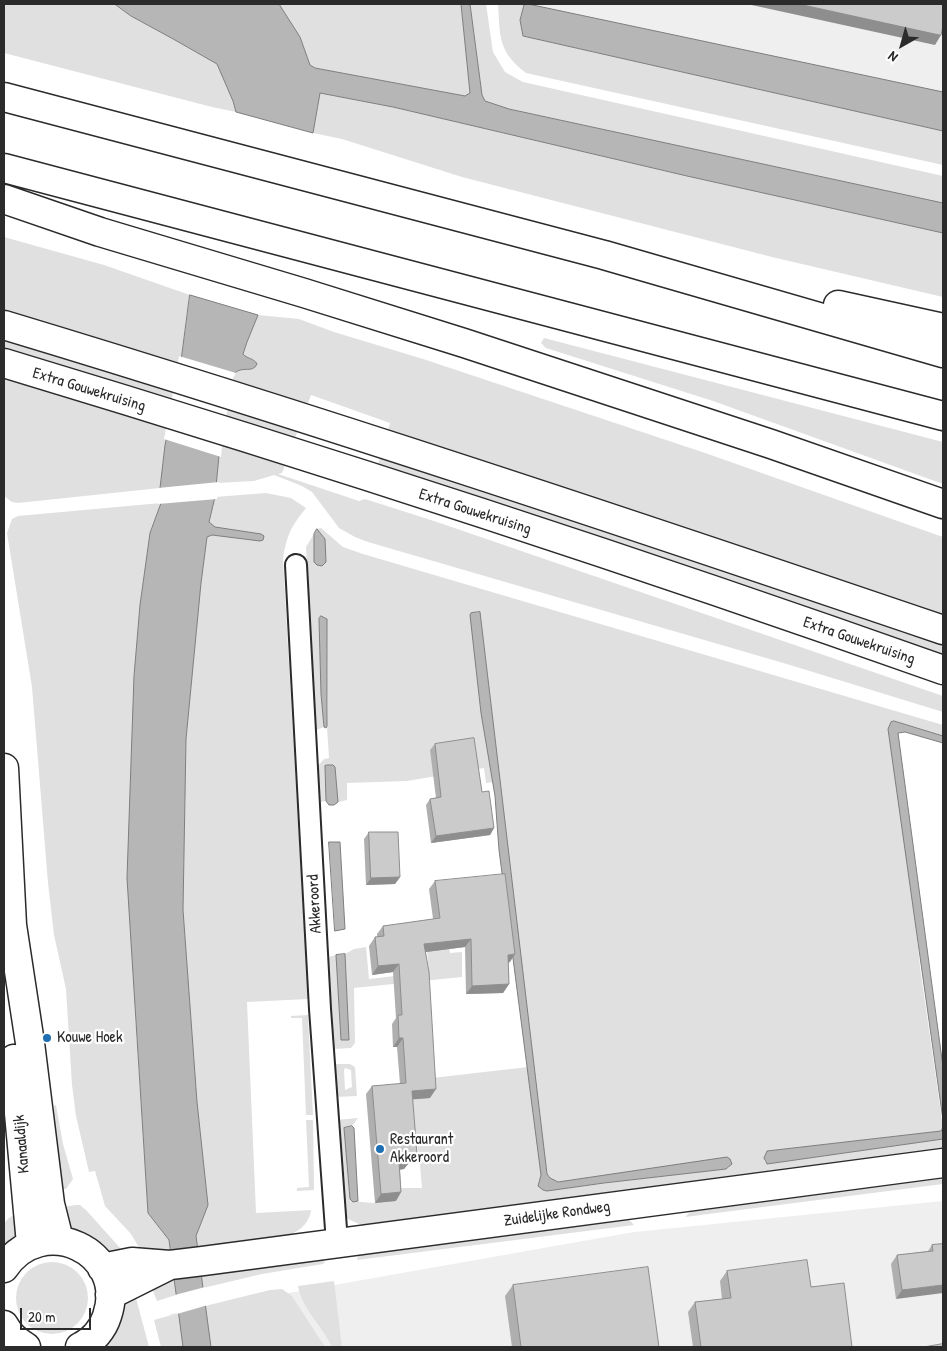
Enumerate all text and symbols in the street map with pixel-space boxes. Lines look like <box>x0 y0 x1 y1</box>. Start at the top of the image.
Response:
north arrow <box>877 20 927 70</box>
text: N <box>884 47 901 67</box>
street label: Extra Gouwekruising <box>30 364 148 416</box>
street label: Extra Gouwekruising <box>416 485 534 539</box>
street label: Extra Gouwekruising <box>801 613 917 669</box>
street label: Akkeroord <box>304 874 326 934</box>
place label: Kouwe Hoek <box>57 1028 123 1048</box>
marker: Kouwe Hoek <box>41 1032 53 1044</box>
street label: Kanaaldijk <box>10 1114 34 1174</box>
place label: Restaurant Akkeroord <box>390 1130 453 1168</box>
marker: Restaurant Akkeroord <box>374 1143 386 1155</box>
street label: Zuidelijke Rondweg <box>503 1197 611 1231</box>
scale bar <box>22 1298 94 1330</box>
text: 20 m <box>28 1306 55 1327</box>

